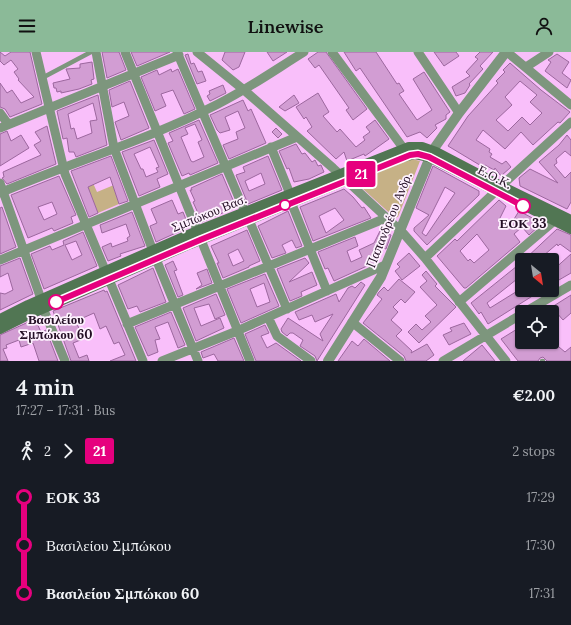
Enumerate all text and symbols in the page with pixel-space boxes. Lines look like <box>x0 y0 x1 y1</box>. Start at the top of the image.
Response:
icon: menu <box>16 15 38 37</box>
text: Linewise <box>248 15 323 38</box>
icon: person <box>533 15 555 37</box>
line badge: 21 <box>343 161 379 187</box>
street label: Ε.Ο.Κ. <box>475 161 515 193</box>
text: 21 <box>354 165 368 183</box>
street label: Παπανδρέου Ανδρ. <box>362 170 416 270</box>
street label: Σμπώκου Βασ. <box>169 190 249 236</box>
marker: ΕΟΚ 33 <box>515 198 531 214</box>
unlabelled marker <box>279 199 291 211</box>
place label: ΕΟΚ 33 <box>500 215 546 232</box>
north arrow <box>515 253 559 297</box>
map controls <box>515 253 559 349</box>
marker: Βασιλείου Σμπώκου 60 <box>48 294 64 310</box>
button: locate <box>515 305 559 349</box>
place label: Βασιλείου Σμπώκου 60 <box>19 311 93 343</box>
text: 4 min <box>16 373 75 401</box>
text: €2.00 <box>513 386 555 405</box>
text: 17:27 – 17:31 · Bus <box>16 402 115 419</box>
icon: walk <box>16 440 38 462</box>
icon: forward <box>57 440 79 462</box>
text: 21 <box>93 442 106 460</box>
text: 2 <box>44 443 51 460</box>
text: 2 stops <box>512 443 555 460</box>
text: ΕΟΚ 33 <box>46 488 100 507</box>
text: 17:29 <box>527 489 555 506</box>
text: Βασιλείου Σμπώκου <box>46 536 171 555</box>
text: 17:30 <box>526 537 555 554</box>
text: Βασιλείου Σμπώκου 60 <box>46 584 199 603</box>
text: 17:31 <box>529 585 555 602</box>

